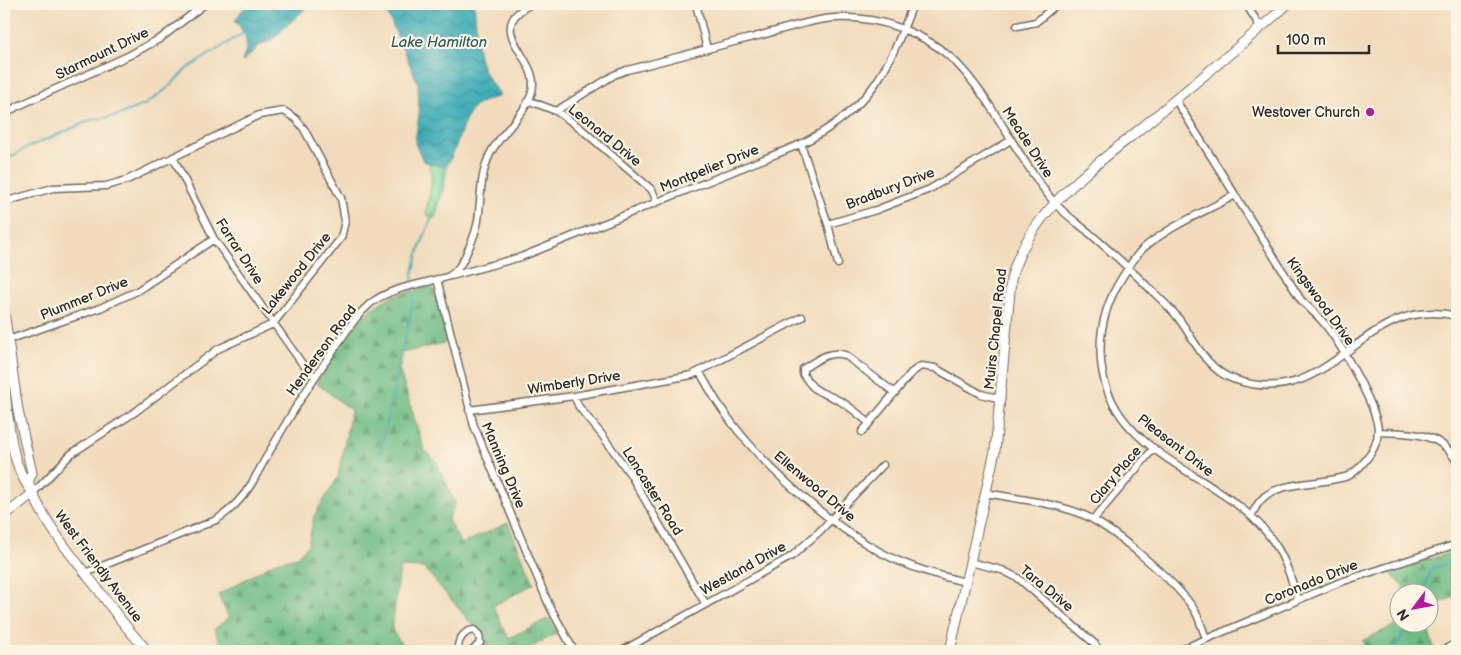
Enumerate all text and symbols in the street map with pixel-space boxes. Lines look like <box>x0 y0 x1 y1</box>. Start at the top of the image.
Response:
scale bar <box>1278 22 1370 54</box>
street label: Starmount Drive <box>53 24 152 83</box>
text: 100 m <box>1286 31 1326 50</box>
water label: Lake Hamilton <box>391 33 487 52</box>
street label: Leonard Drive <box>565 101 645 170</box>
street label: Meade Drive <box>998 104 1057 181</box>
place label: Westover Church <box>1252 104 1360 121</box>
marker: Westover Church <box>1364 106 1376 118</box>
street label: Montpelier Drive <box>657 141 761 196</box>
street label: Bradbury Drive <box>843 164 937 213</box>
street label: Farrar Drive <box>212 215 267 288</box>
street label: Lakewood Drive <box>258 229 335 318</box>
street label: Kingswood Drive <box>1283 254 1358 349</box>
street label: Muirs Chapel Road <box>981 268 1010 390</box>
street label: Plummer Drive <box>38 273 130 324</box>
street label: Henderson Road <box>283 302 360 399</box>
street label: Wimberly Drive <box>527 367 622 398</box>
street label: Pleasant Drive <box>1134 410 1217 480</box>
street label: Manning Drive <box>478 420 529 511</box>
street label: Clary Place <box>1086 443 1145 508</box>
street label: Lancaster Road <box>619 444 686 538</box>
street label: Ellenwood Drive <box>770 447 859 525</box>
street label: West Friendly Avenue <box>51 507 146 626</box>
street label: Westland Drive <box>698 538 789 599</box>
street label: Coronado Drive <box>1262 556 1360 609</box>
street label: Tara Drive <box>1016 562 1077 615</box>
north arrow <box>1388 582 1438 632</box>
text: N <box>1393 606 1413 624</box>

